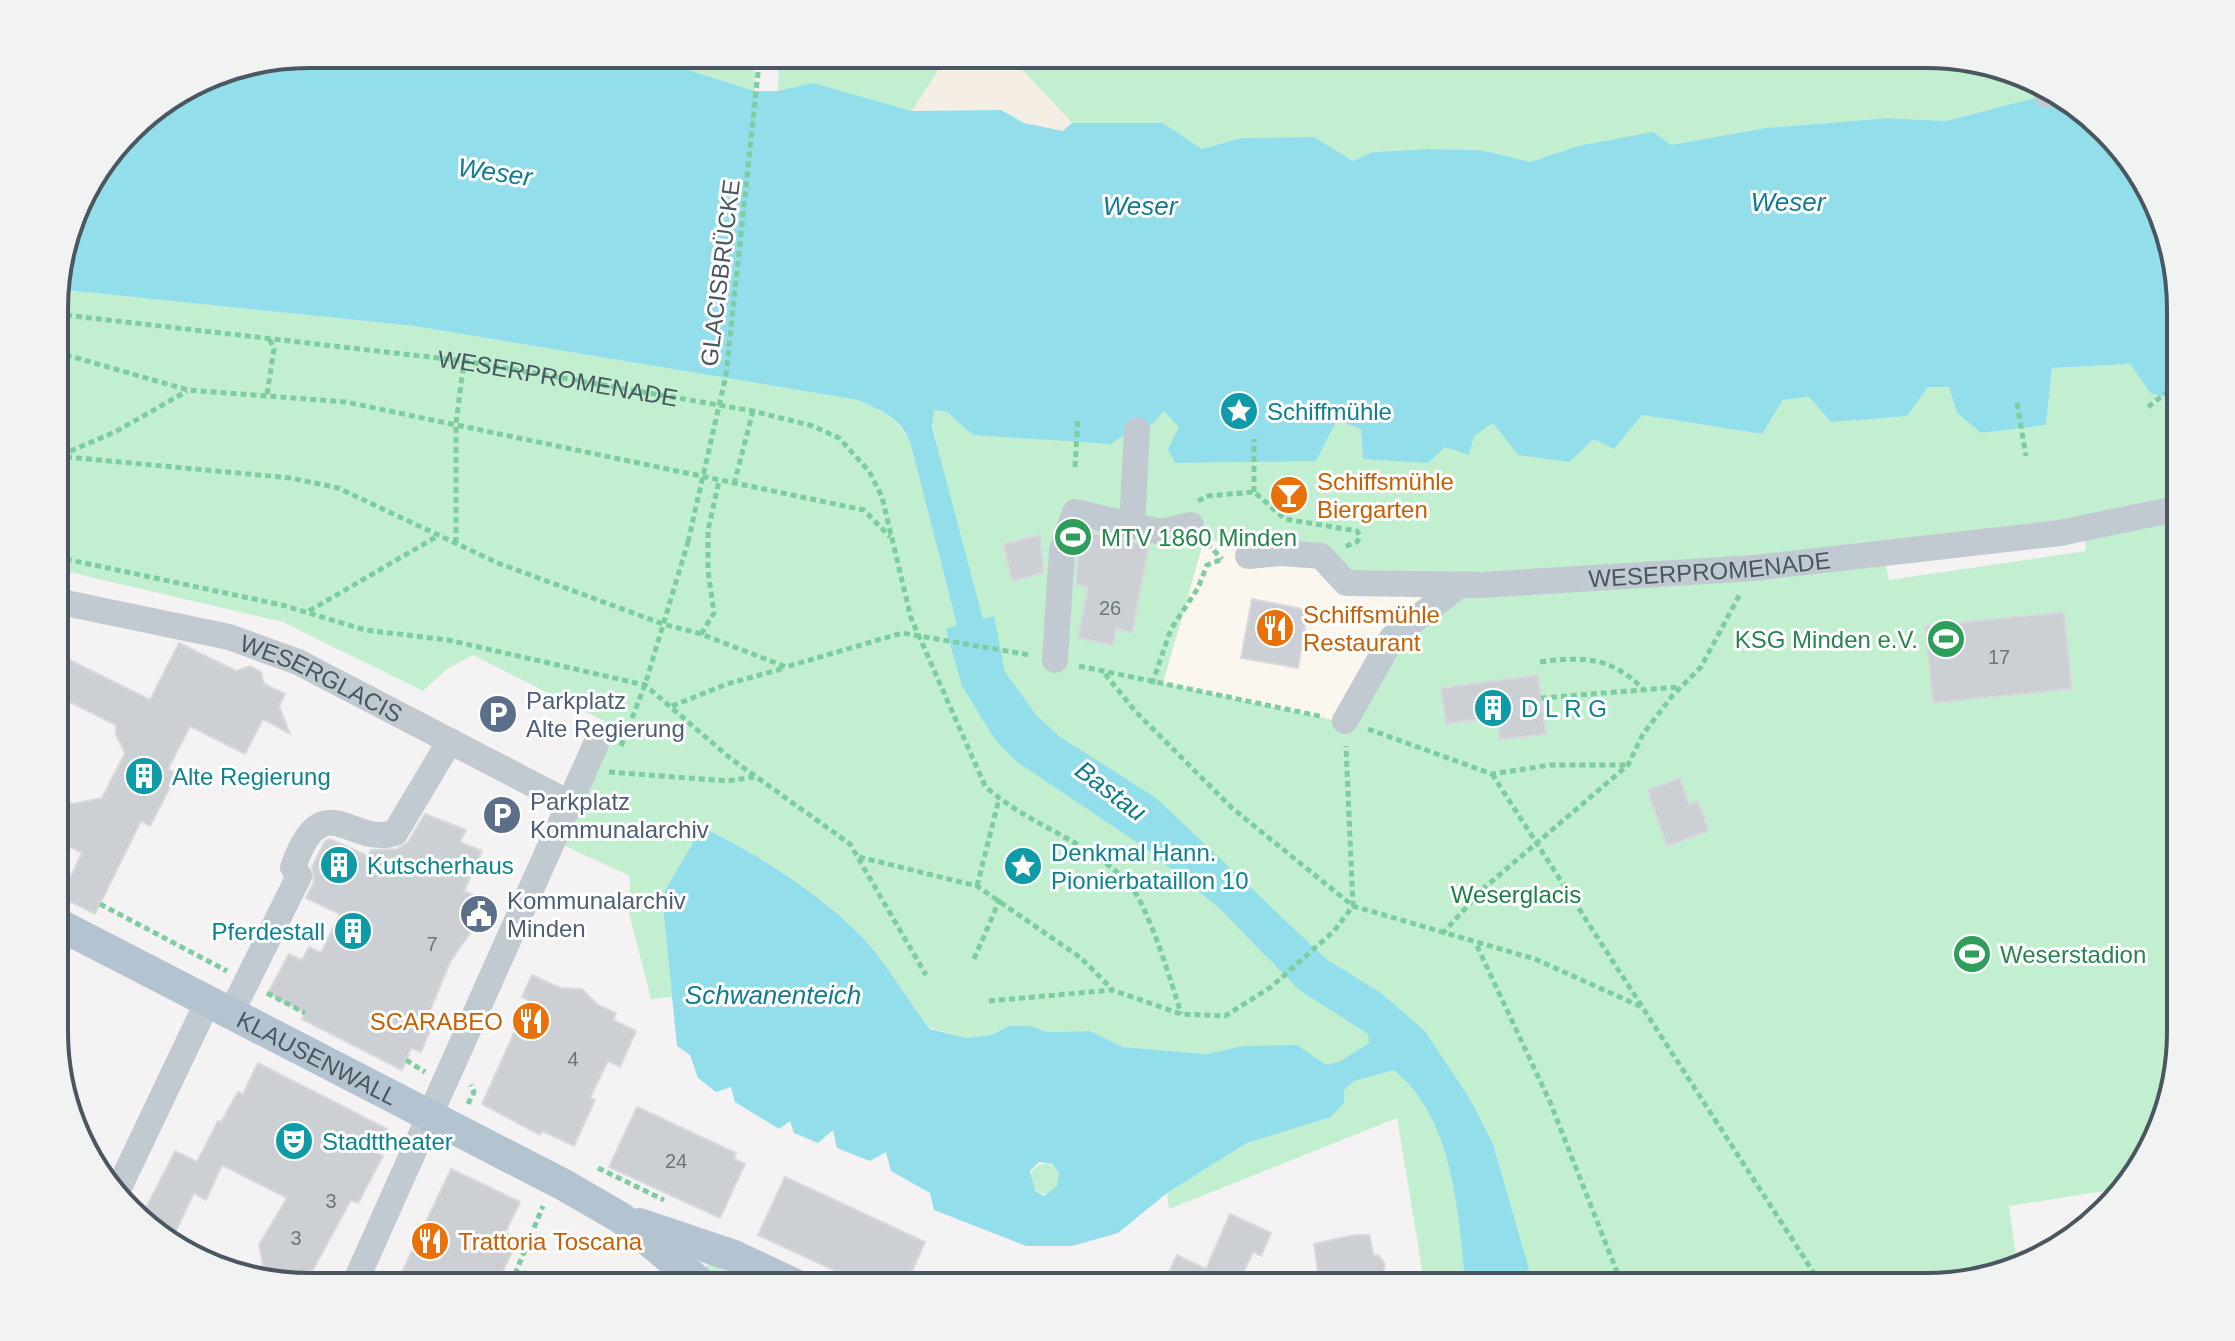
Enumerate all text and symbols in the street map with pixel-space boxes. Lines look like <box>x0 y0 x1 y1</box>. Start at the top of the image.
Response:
water label: Weser <box>456 152 535 192</box>
street label: GLACISBRÜCKE <box>695 178 745 368</box>
water label: Weser <box>1751 187 1827 217</box>
water label: Weser <box>1103 191 1179 221</box>
street label: WESERPROMENADE <box>437 345 680 411</box>
place icon: Schiffmühle <box>1218 390 1260 432</box>
place label: Schiffmühle <box>1267 398 1392 425</box>
place label: Schiffsmühle Biergarten <box>1317 468 1454 523</box>
bar icon: Schiffsmühle Biergarten <box>1268 474 1310 516</box>
sports icon: MTV 1860 Minden <box>1052 516 1094 558</box>
place label: MTV 1860 Minden <box>1101 524 1297 551</box>
street label: WESERPROMENADE <box>1587 546 1832 592</box>
house number: 26 <box>1099 597 1121 619</box>
place label: Schiffsmühle Restaurant <box>1303 601 1440 656</box>
restaurant icon: Schiffsmühle Restaurant <box>1254 607 1296 649</box>
sports icon: KSG Minden e.V. <box>1925 618 1967 660</box>
place label: KSG Minden e.V. <box>1735 626 1918 653</box>
street label: WESERGLACIS <box>237 629 407 728</box>
house number: 17 <box>1988 646 2010 668</box>
place label: Parkplatz Alte Regierung <box>526 687 685 742</box>
building icon: D L R G <box>1472 687 1514 729</box>
parking icon: Parkplatz Alte Regierung <box>477 693 519 735</box>
place label: D L R G <box>1521 695 1607 722</box>
building icon: Alte Regierung <box>123 755 165 797</box>
water label: Bastau <box>1070 755 1152 827</box>
place label: Alte Regierung <box>172 763 331 790</box>
place label: Parkplatz Kommunalarchiv <box>530 788 709 843</box>
parking icon: Parkplatz Kommunalarchiv <box>481 794 523 836</box>
place label: Denkmal Hann. Pionierbataillon 10 <box>1051 839 1248 894</box>
building icon: Kutscherhaus <box>318 844 360 886</box>
place icon: Denkmal Hann. Pionierbataillon 10 <box>1002 845 1044 887</box>
place label: Kutscherhaus <box>367 852 514 879</box>
park label: Weserglacis <box>1451 881 1581 908</box>
place label: Kommunalarchiv Minden <box>507 887 686 942</box>
public building icon: Kommunalarchiv Minden <box>458 893 500 935</box>
building icon: Pferdestall <box>332 910 374 952</box>
place label: Pferdestall <box>212 918 325 945</box>
house number: 7 <box>426 933 438 955</box>
sports icon: Weserstadion <box>1951 933 1993 975</box>
place label: Weserstadion <box>2000 941 2146 968</box>
water label: Schwanenteich <box>685 980 861 1010</box>
restaurant icon: SCARABEO <box>510 1000 552 1042</box>
street label: KLAUSENWALL <box>233 1005 402 1110</box>
place label: SCARABEO <box>370 1008 503 1035</box>
house number: 4 <box>567 1048 579 1070</box>
theatre icon: Stadttheater <box>273 1120 315 1162</box>
place label: Stadttheater <box>322 1128 453 1155</box>
house number: 24 <box>665 1150 687 1172</box>
house number: 3 <box>325 1190 337 1212</box>
restaurant icon: Trattoria Toscana <box>409 1220 451 1262</box>
house number: 3 <box>290 1227 302 1249</box>
place label: Trattoria Toscana <box>458 1228 643 1255</box>

